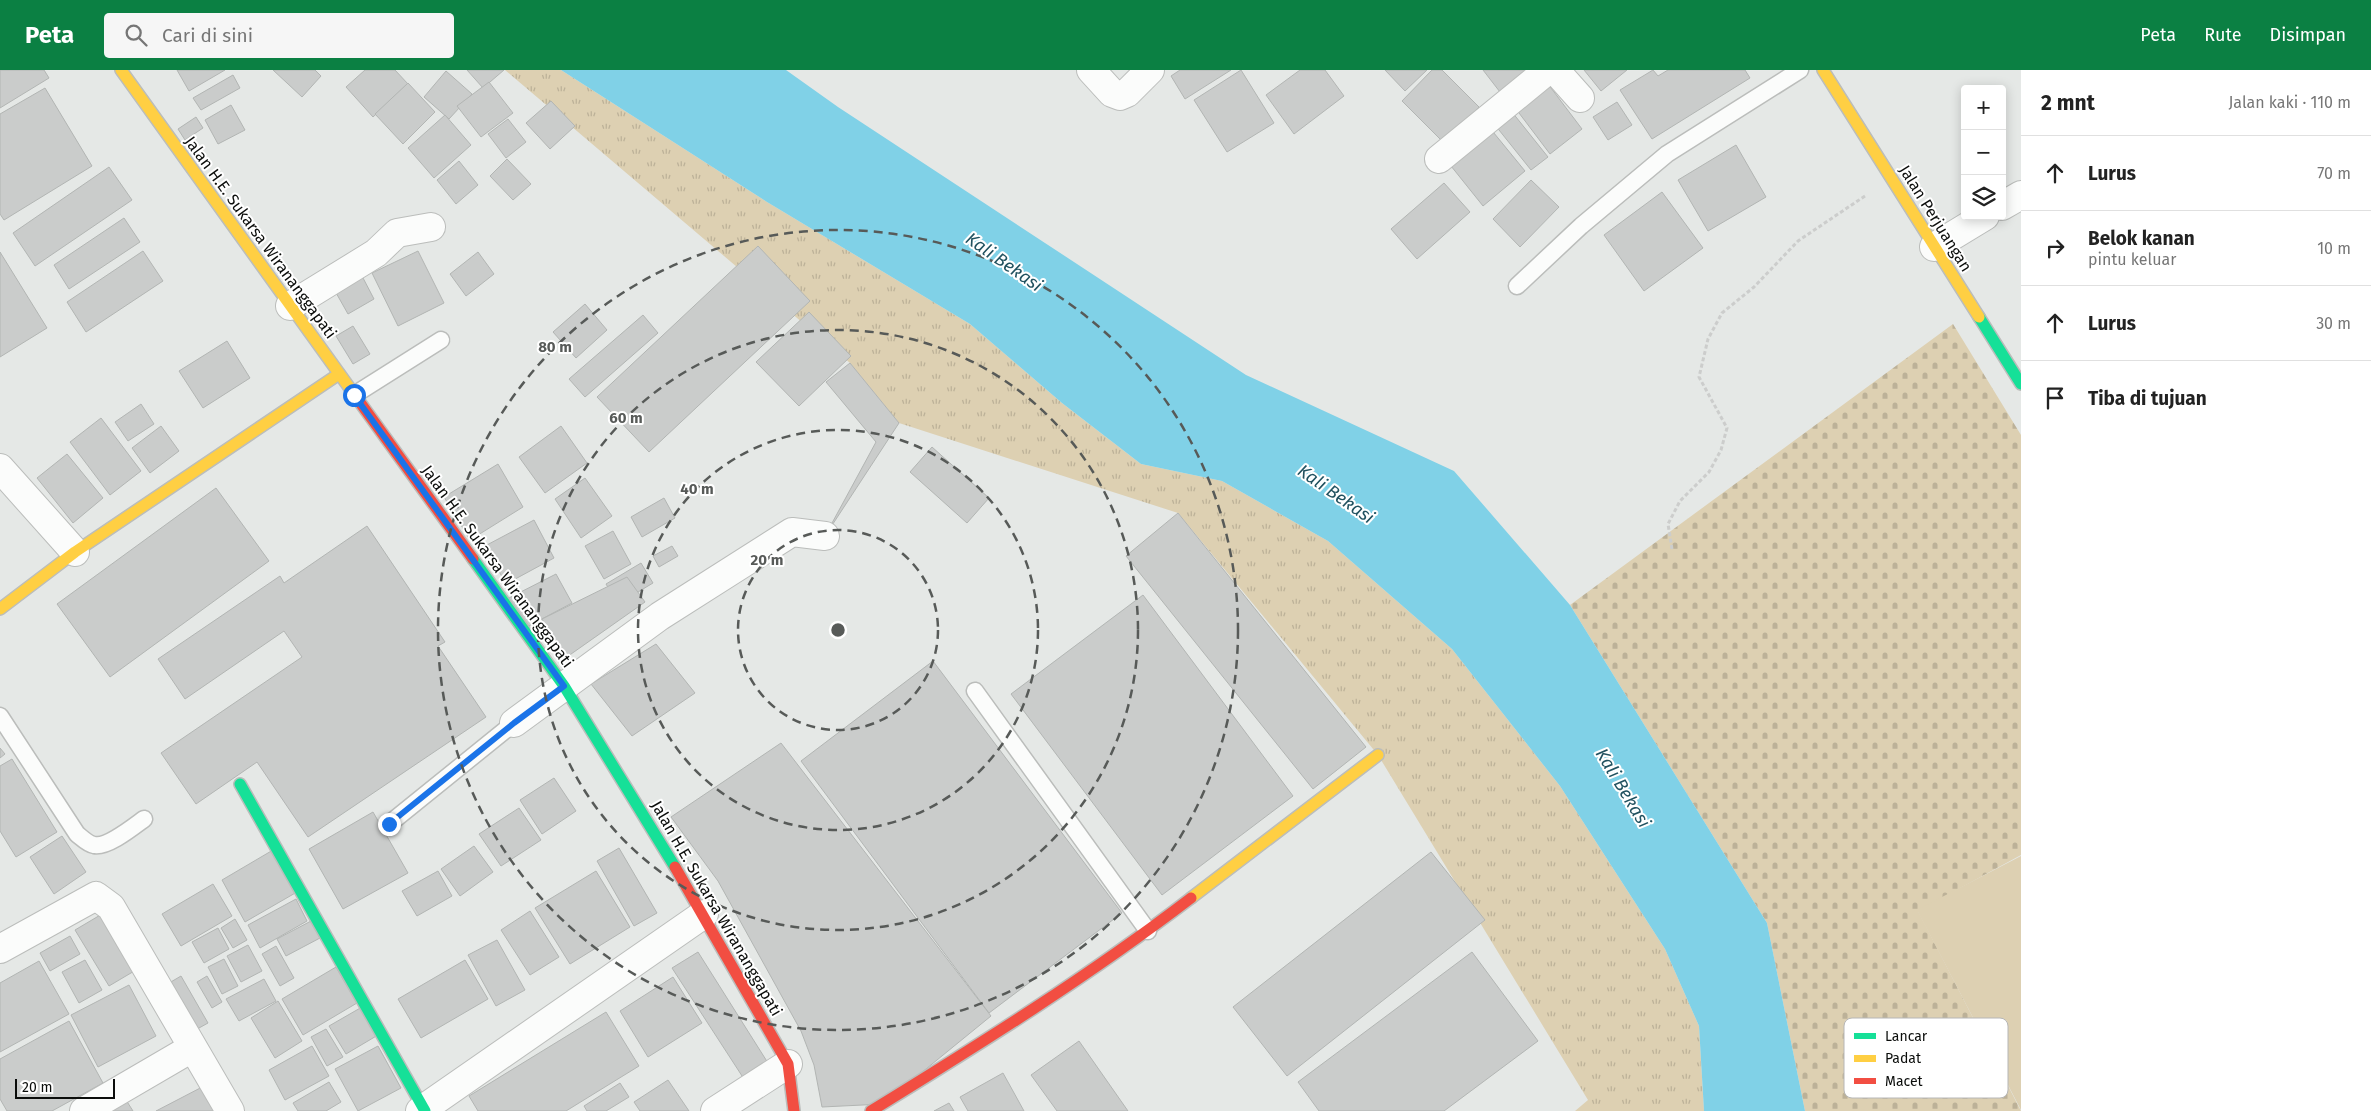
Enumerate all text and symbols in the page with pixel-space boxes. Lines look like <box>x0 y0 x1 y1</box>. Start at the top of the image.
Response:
search box <box>104 13 454 58</box>
text: Peta <box>25 21 74 49</box>
icon: search <box>122 21 150 49</box>
text: Cari di sini <box>162 24 253 47</box>
text: Peta <box>2140 24 2176 46</box>
text: Rute <box>2204 24 2242 46</box>
text: Disimpan <box>2270 24 2346 46</box>
map controls <box>1961 85 2006 220</box>
button: + <box>1961 85 2006 130</box>
text: 2 mnt <box>2041 90 2095 116</box>
text: Jalan kaki · 110 m <box>2228 93 2351 112</box>
button: − <box>1961 130 2006 175</box>
street label: Jalan H.E. Sukarsa Wirananggapati <box>181 132 340 342</box>
icon: ahead <box>2041 159 2069 187</box>
street label: Jalan Perjuangan <box>1895 162 1976 275</box>
text: Lurus <box>2088 162 2136 185</box>
text: 70 m <box>2317 164 2351 183</box>
button: layers <box>1961 175 2006 220</box>
text: Belok kanan <box>2088 227 2195 250</box>
water label: Kali Bekasi <box>961 228 1047 296</box>
icon: right <box>2041 234 2069 262</box>
text: 10 m <box>2317 239 2351 258</box>
text: pintu keluar <box>2088 250 2176 269</box>
icon: ahead <box>2041 309 2069 337</box>
text: Lurus <box>2088 312 2136 335</box>
text: 30 m <box>2316 314 2351 333</box>
text: 80 m <box>538 338 572 356</box>
route start <box>343 384 366 407</box>
icon: arrive <box>2041 384 2069 412</box>
text: Tiba di tujuan <box>2088 387 2207 410</box>
text: 60 m <box>609 409 643 427</box>
water label: Kali Bekasi <box>1293 460 1379 528</box>
street label: Jalan H.E. Sukarsa Wirananggapati <box>418 461 577 671</box>
text: 40 m <box>680 480 714 498</box>
text: 20 m <box>751 551 783 569</box>
centre of rings <box>829 621 847 639</box>
water label: Kali Bekasi <box>1591 744 1655 832</box>
street label: Jalan H.E. Sukarsa Wirananggapati <box>647 797 786 1019</box>
route end <box>378 813 401 836</box>
legend <box>1844 1018 2008 1098</box>
text: Lancar <box>1885 1028 1928 1045</box>
text: Padat <box>1885 1050 1922 1067</box>
text: Macet <box>1885 1073 1924 1090</box>
scale bar <box>15 1076 115 1099</box>
text: 20 m <box>22 1079 52 1096</box>

